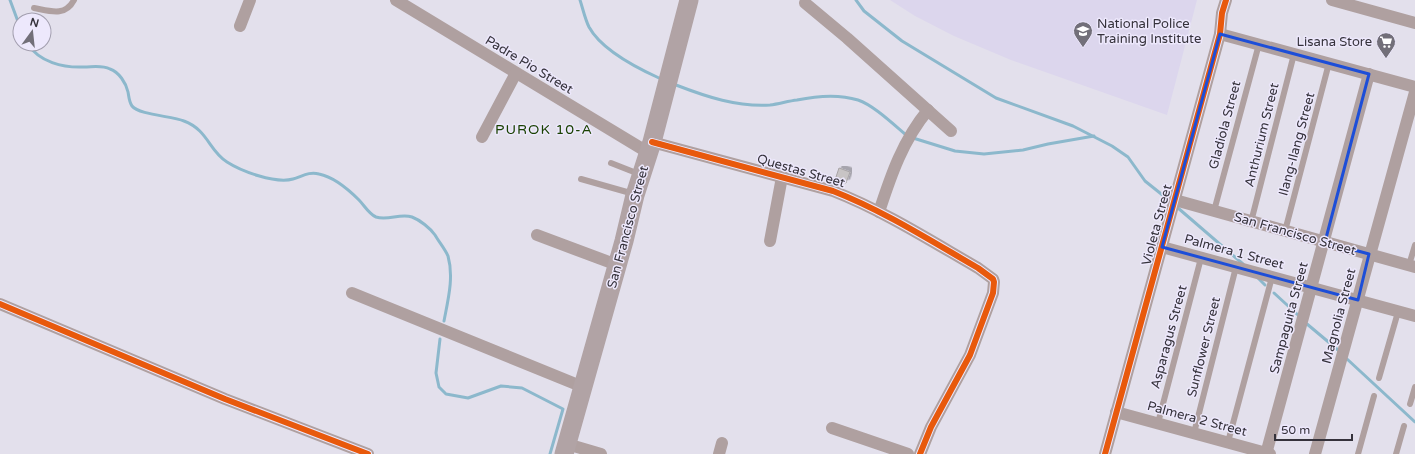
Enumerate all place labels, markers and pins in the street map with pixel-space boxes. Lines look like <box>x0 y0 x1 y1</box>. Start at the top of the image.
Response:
place label: National Police Training Institute <box>1097 16 1201 47</box>
school or university icon: National Police Training Institute <box>1072 20 1094 48</box>
supermarket icon: Lisana Store <box>1375 31 1397 59</box>
place label: Lisana Store <box>1296 34 1372 50</box>

